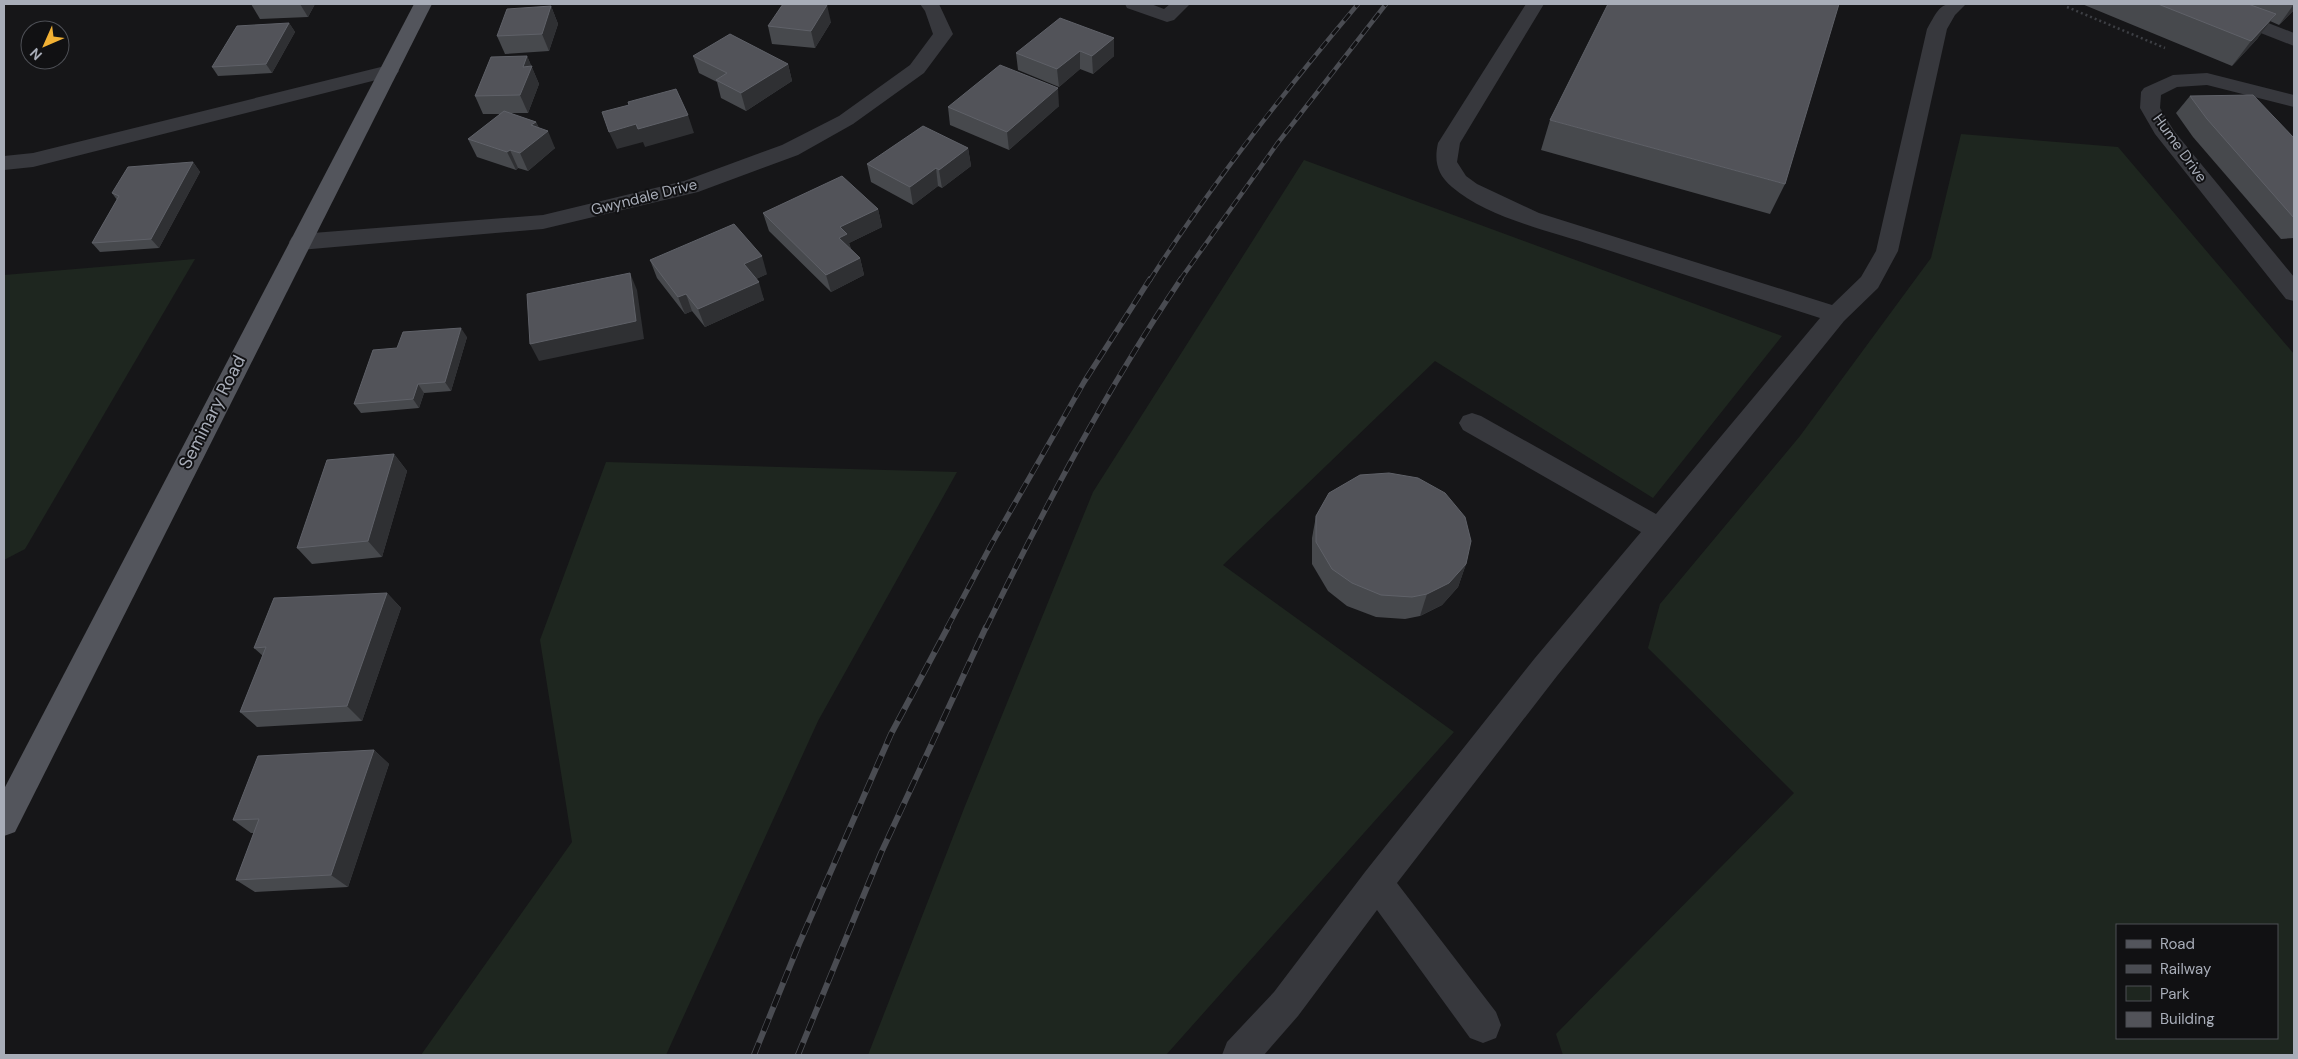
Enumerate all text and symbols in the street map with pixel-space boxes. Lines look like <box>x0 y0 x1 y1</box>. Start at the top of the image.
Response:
north arrow <box>20 20 70 70</box>
text: N <box>26 44 46 64</box>
street label: Hume Drive <box>2148 110 2212 186</box>
street label: Gwyndale Drive <box>589 174 699 220</box>
street label: Seminary Road <box>173 351 251 473</box>
legend <box>2116 924 2278 1039</box>
text: Road <box>2160 934 2195 954</box>
text: Railway <box>2160 959 2212 979</box>
text: Park <box>2160 984 2190 1004</box>
text: Building <box>2160 1009 2215 1029</box>

